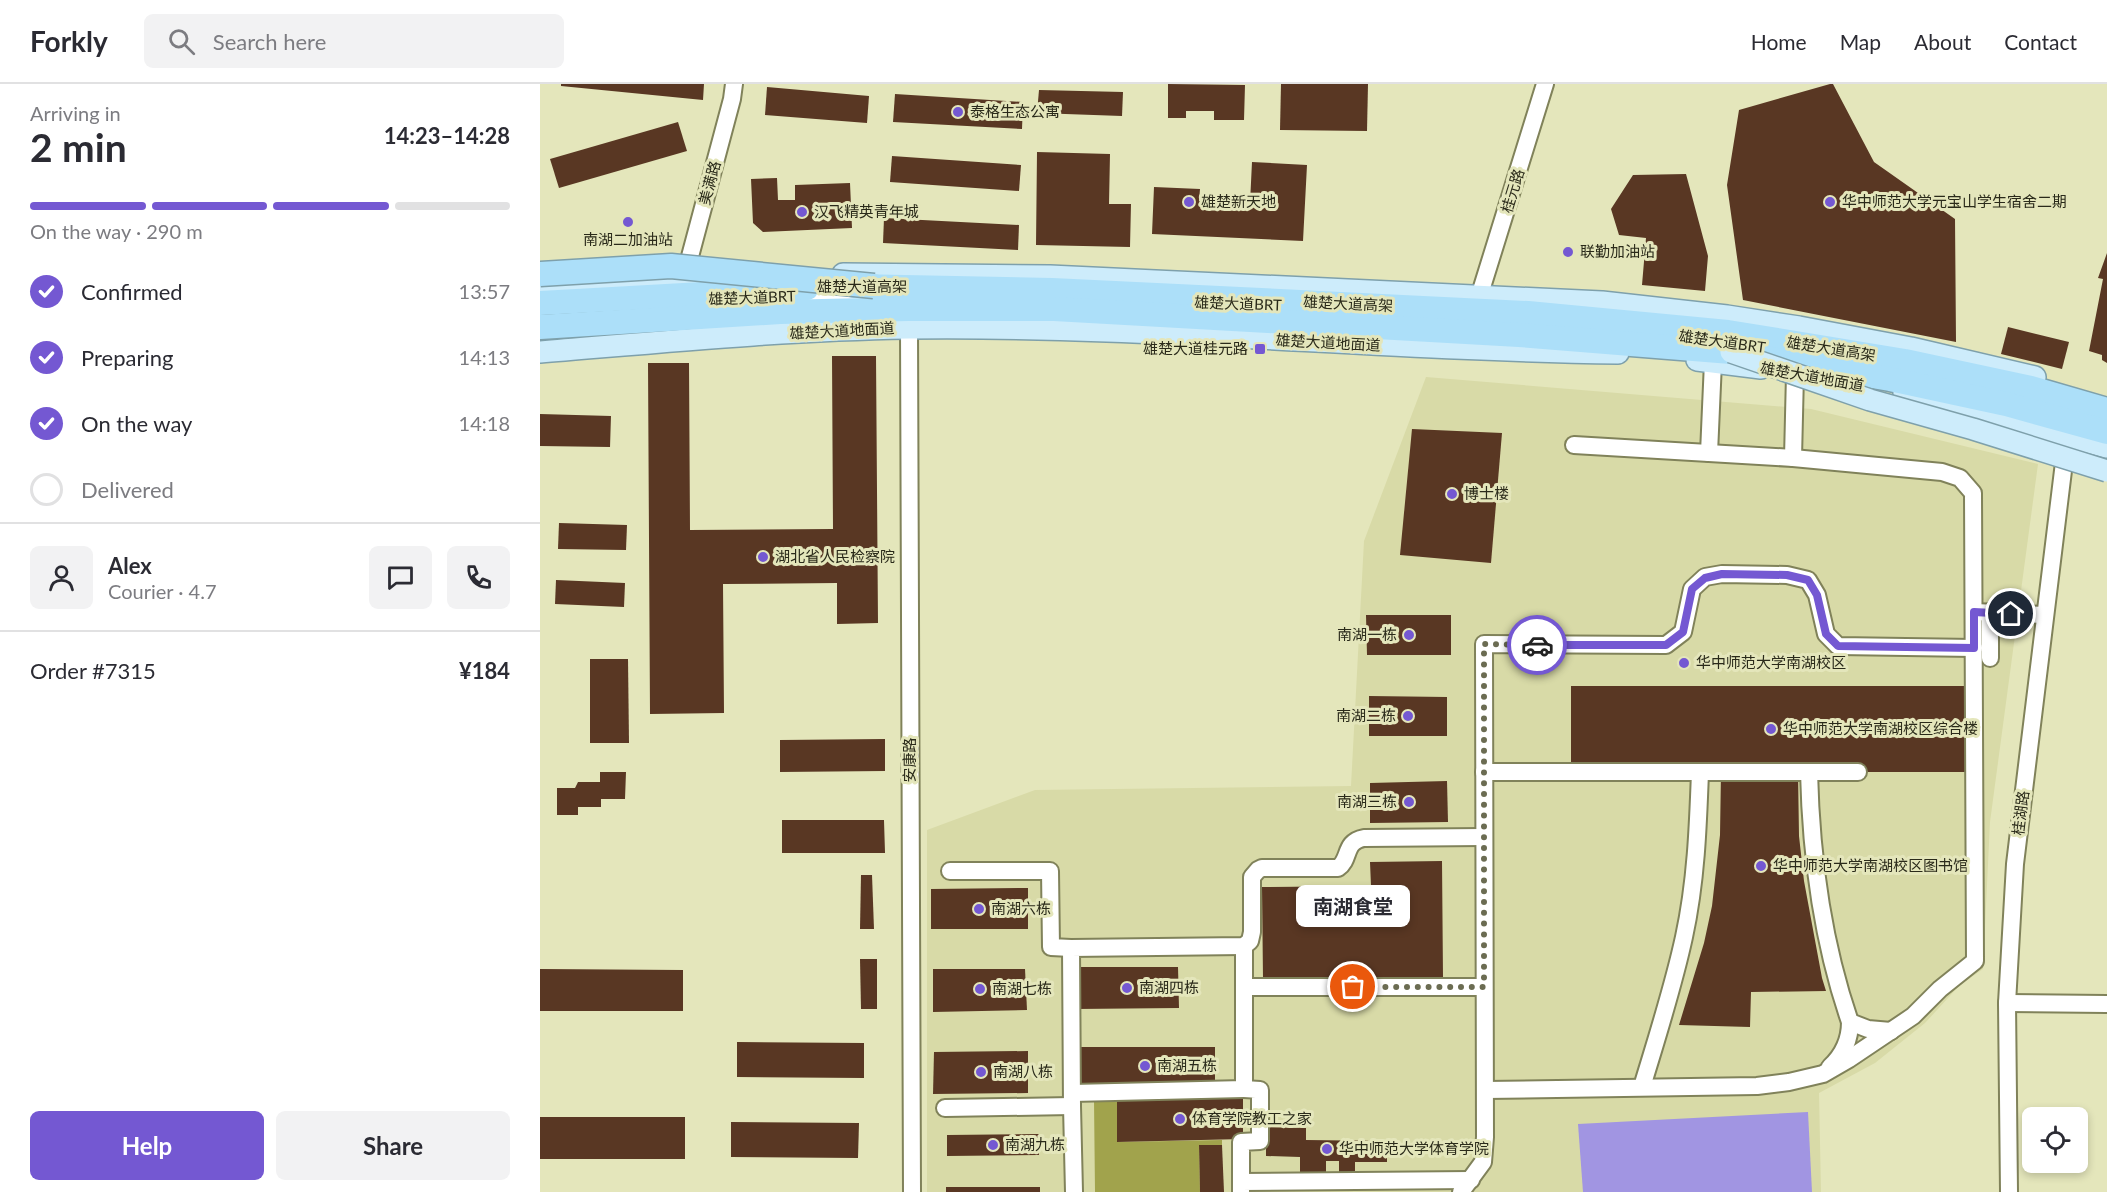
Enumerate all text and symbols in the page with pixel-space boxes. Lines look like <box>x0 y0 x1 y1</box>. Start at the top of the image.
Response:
search box <box>144 14 564 68</box>
text: Forkly <box>30 24 108 58</box>
icon: search <box>165 25 198 58</box>
text: Search here <box>213 28 326 55</box>
text: Home <box>1751 29 1807 54</box>
text: Map <box>1840 29 1881 54</box>
text: About <box>1914 29 1971 54</box>
text: Contact <box>2004 29 2077 54</box>
text: Arriving in <box>30 101 121 125</box>
place label: 泰格生态公寓 <box>970 102 1060 120</box>
marker: 泰格生态公寓 <box>951 105 965 119</box>
text: 14:23–14:28 <box>384 122 510 149</box>
text: 2 min <box>30 124 127 170</box>
street label: 美满路 <box>695 159 724 207</box>
street label: 桂元路 <box>1497 167 1527 215</box>
place label: 雄楚新天地 <box>1201 192 1276 210</box>
place label: 华中师范大学元宝山学生宿舍二期 <box>1842 192 2067 210</box>
marker: 雄楚新天地 <box>1182 195 1196 209</box>
marker: 华中师范大学元宝山学生宿舍二期 <box>1823 195 1837 209</box>
place label: 汉飞精英青年城 <box>814 202 919 220</box>
marker: 汉飞精英青年城 <box>795 205 809 219</box>
marker: 南湖二加油站 <box>621 215 635 229</box>
text: On the way · 290 m <box>30 219 203 243</box>
place label: 南湖二加油站 <box>583 230 673 248</box>
place label: 联勤加油站 <box>1580 242 1655 260</box>
marker: 联勤加油站 <box>1561 245 1575 259</box>
icon: check <box>30 275 63 308</box>
street label: 雄楚大道高架 <box>817 277 907 295</box>
text: Confirmed <box>81 278 183 305</box>
text: 13:57 <box>459 279 510 303</box>
street label: 雄楚大道BRT <box>708 286 796 308</box>
street label: 雄楚大道BRT <box>1194 292 1282 314</box>
street label: 雄楚大道高架 <box>1303 292 1393 314</box>
street label: 雄楚大道地面道 <box>789 318 895 342</box>
street label: 雄楚大道BRT <box>1678 326 1767 356</box>
street label: 雄楚大道地面道 <box>1275 330 1381 354</box>
street label: 雄楚大道高架 <box>1785 332 1877 364</box>
place label: 雄楚大道桂元路 <box>1143 339 1248 357</box>
icon: check <box>30 341 63 374</box>
marker: 雄楚大道桂元路 <box>1253 342 1267 356</box>
text: Preparing <box>81 344 173 371</box>
text: 14:13 <box>459 345 510 369</box>
street label: 雄楚大道地面道 <box>1759 358 1865 394</box>
icon: check <box>30 407 63 440</box>
text: On the way <box>81 410 192 437</box>
text: 14:18 <box>459 411 510 435</box>
text: Delivered <box>81 476 174 503</box>
place label: 博士楼 <box>1464 484 1509 502</box>
marker: 博士楼 <box>1445 487 1459 501</box>
button: person <box>30 546 93 609</box>
button: chat <box>369 546 432 609</box>
button: phone <box>447 546 510 609</box>
place label: 湖北省人民检察院 <box>775 547 895 565</box>
marker: 湖北省人民检察院 <box>756 550 770 564</box>
text: Alex <box>108 552 152 579</box>
text: Courier · 4.7 <box>108 579 217 603</box>
pin <box>1985 588 2036 639</box>
icon: home <box>1994 597 2027 630</box>
courier <box>1507 615 1567 675</box>
place label: 南湖一栋 <box>1337 625 1397 643</box>
marker: 南湖一栋 <box>1402 628 1416 642</box>
icon: car <box>1521 629 1554 662</box>
place label: 华中师范大学南湖校区 <box>1696 653 1846 671</box>
marker: 华中师范大学南湖校区 <box>1677 656 1691 670</box>
text: Order #7315 <box>30 657 156 684</box>
text: ¥184 <box>459 657 510 684</box>
place label: 南湖二栋 <box>1336 706 1396 724</box>
marker: 南湖二栋 <box>1401 709 1415 723</box>
place label: 华中师范大学南湖校区综合楼 <box>1783 719 1978 737</box>
marker: 华中师范大学南湖校区综合楼 <box>1764 722 1778 736</box>
street label: 安康路 <box>900 737 918 783</box>
street label: 桂湖路 <box>2008 789 2032 836</box>
place label: 南湖三栋 <box>1337 792 1397 810</box>
marker: 南湖三栋 <box>1402 795 1416 809</box>
place label: 华中师范大学南湖校区图书馆 <box>1773 856 1968 874</box>
marker: 华中师范大学南湖校区图书馆 <box>1754 859 1768 873</box>
callout: 南湖食堂 <box>1296 885 1410 927</box>
text: 南湖食堂 <box>1313 894 1393 918</box>
place label: 南湖六栋 <box>991 899 1051 917</box>
marker: 南湖六栋 <box>972 902 986 916</box>
pin <box>1327 961 1378 1012</box>
icon: bag <box>1336 970 1369 1003</box>
place label: 南湖四栋 <box>1139 978 1199 996</box>
place label: 南湖七栋 <box>992 979 1052 997</box>
marker: 南湖四栋 <box>1120 981 1134 995</box>
marker: 南湖七栋 <box>973 982 987 996</box>
place label: 南湖五栋 <box>1157 1056 1217 1074</box>
marker: 南湖五栋 <box>1138 1059 1152 1073</box>
place label: 南湖八栋 <box>993 1062 1053 1080</box>
marker: 南湖八栋 <box>974 1065 988 1079</box>
map controls <box>2022 1107 2088 1173</box>
button: locate <box>2022 1107 2088 1173</box>
place label: 体育学院教工之家 <box>1192 1109 1312 1127</box>
button: Help <box>30 1111 264 1180</box>
button: Share <box>276 1111 510 1180</box>
marker: 体育学院教工之家 <box>1173 1112 1187 1126</box>
place label: 南湖九栋 <box>1005 1135 1065 1153</box>
marker: 南湖九栋 <box>986 1138 1000 1152</box>
place label: 华中师范大学体育学院 <box>1339 1139 1489 1157</box>
marker: 华中师范大学体育学院 <box>1320 1142 1334 1156</box>

